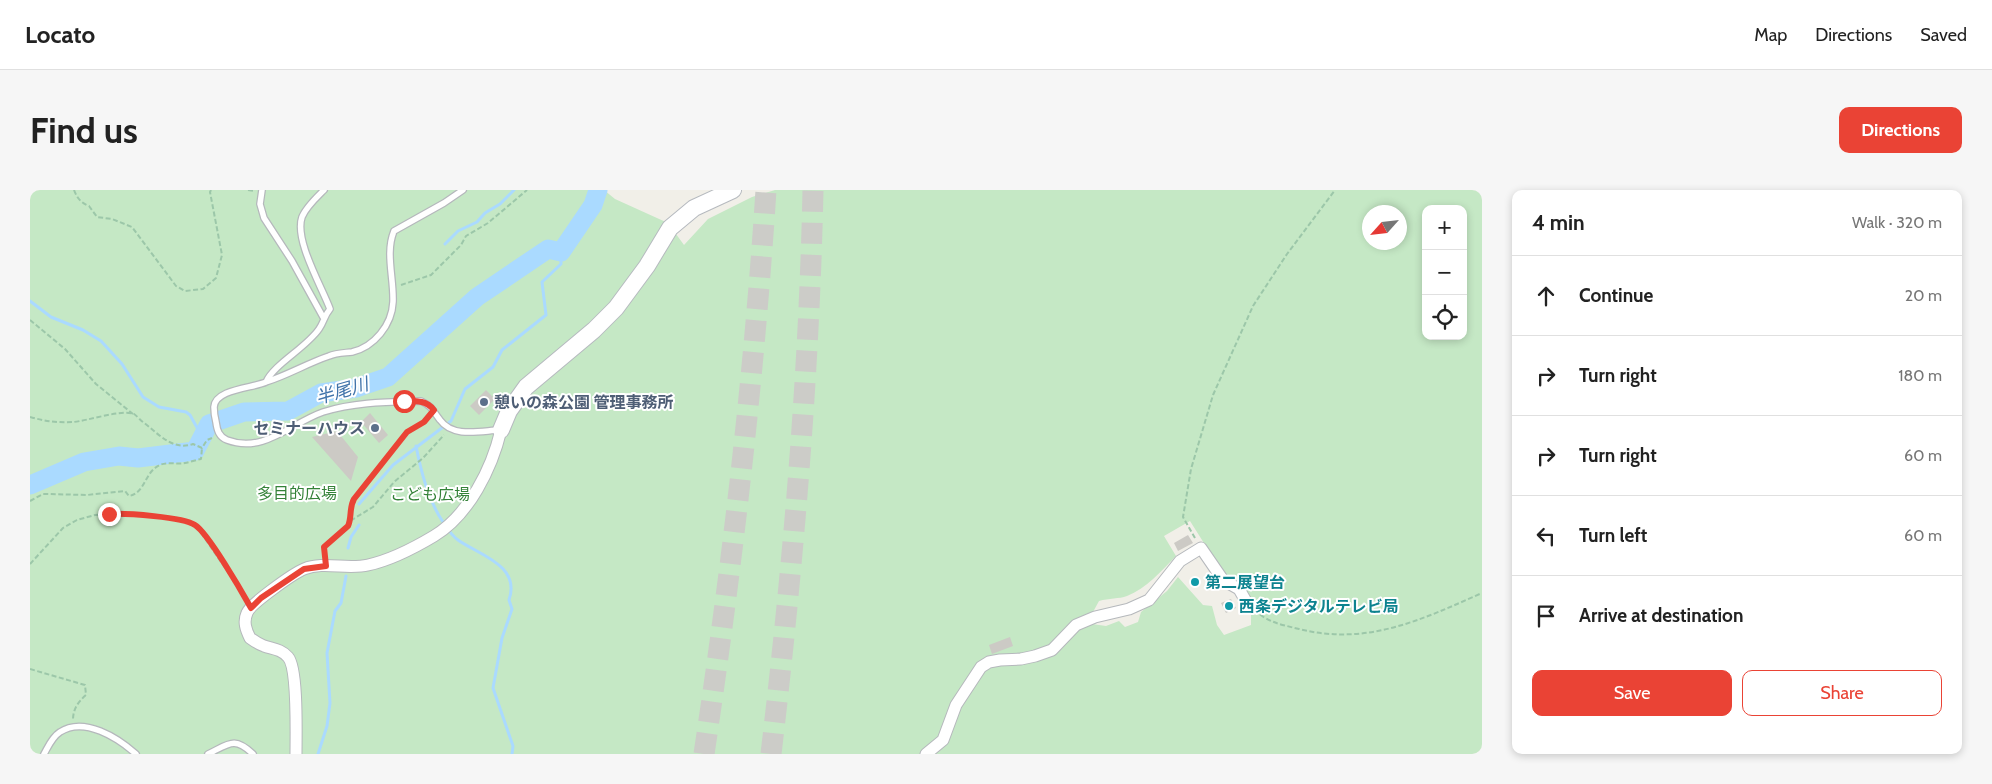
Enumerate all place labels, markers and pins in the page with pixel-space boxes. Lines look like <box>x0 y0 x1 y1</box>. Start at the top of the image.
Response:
place label: 憩いの森公園 管理事務所 <box>494 393 674 412</box>
marker: 憩いの森公園 管理事務所 <box>478 396 490 408</box>
place label: セミナーハウス <box>253 419 365 438</box>
marker: セミナーハウス <box>369 422 381 434</box>
place label: 第二展望台 <box>1205 573 1285 592</box>
marker: 第二展望台 <box>1189 576 1201 588</box>
place label: 西条デジタルテレビ局 <box>1239 597 1399 616</box>
marker: 西条デジタルテレビ局 <box>1223 600 1235 612</box>

